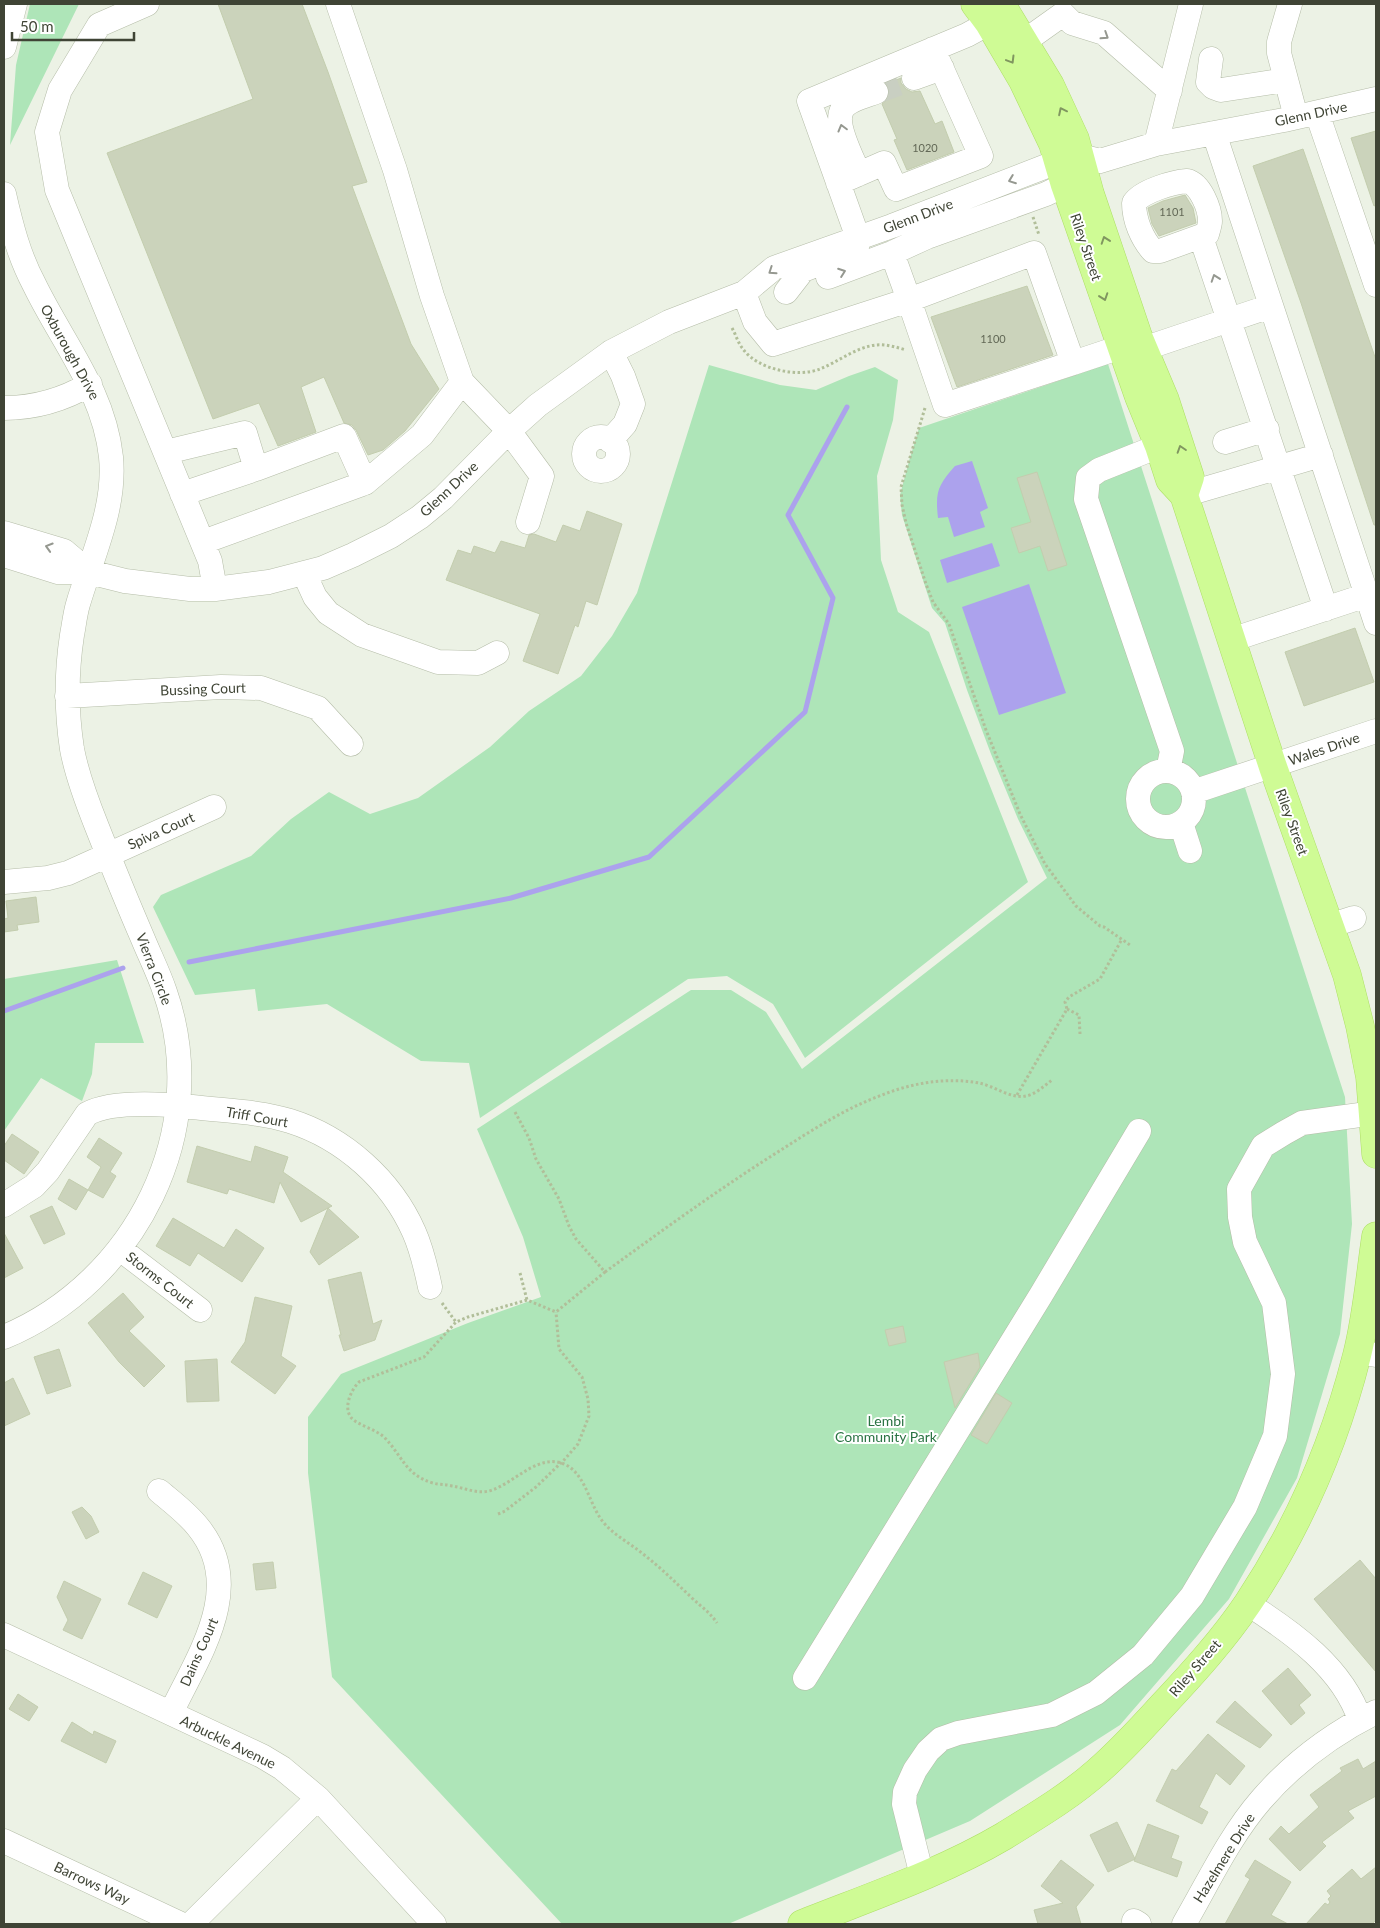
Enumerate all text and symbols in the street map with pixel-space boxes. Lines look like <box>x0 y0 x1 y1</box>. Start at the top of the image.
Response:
scale bar <box>12 10 135 42</box>
text: 50 m <box>20 17 54 35</box>
one-way arrow <box>1099 30 1109 39</box>
one-way arrow <box>1004 54 1014 63</box>
street label: Glenn Drive <box>1273 98 1349 129</box>
one-way arrow <box>1058 107 1068 116</box>
one-way arrow <box>837 124 848 133</box>
house number: 1020 <box>912 141 938 154</box>
one-way arrow <box>1008 174 1017 184</box>
street label: Glenn Drive <box>880 194 955 237</box>
house number: 1101 <box>1159 205 1185 218</box>
street label: Riley Street <box>1067 211 1106 283</box>
one-way arrow <box>1101 236 1111 245</box>
one-way arrow <box>768 265 777 274</box>
one-way arrow <box>837 268 846 278</box>
one-way arrow <box>1211 275 1221 283</box>
one-way arrow <box>1098 293 1108 301</box>
street label: Oxburough Drive <box>37 301 104 402</box>
house number: 1100 <box>980 332 1006 345</box>
one-way arrow <box>1177 445 1187 454</box>
street label: Glenn Drive <box>416 457 481 520</box>
one-way arrow <box>46 542 54 552</box>
street label: Bussing Court <box>160 679 246 698</box>
street label: Wales Drive <box>1286 728 1362 769</box>
street label: Riley Street <box>1273 786 1312 858</box>
street label: Spiva Court <box>125 808 197 853</box>
street label: Vierra Circle <box>133 930 176 1007</box>
street label: Triff Court <box>225 1103 290 1130</box>
street label: Storms Court <box>123 1248 198 1311</box>
park label: Lembi Community Park <box>835 1412 938 1445</box>
street label: Dains Court <box>176 1615 221 1689</box>
street label: Riley Street <box>1165 1636 1224 1700</box>
street label: Arbuckle Avenue <box>178 1711 279 1772</box>
street label: Hazelmere Drive <box>1189 1810 1258 1906</box>
street label: Barrows Way <box>52 1858 134 1908</box>

